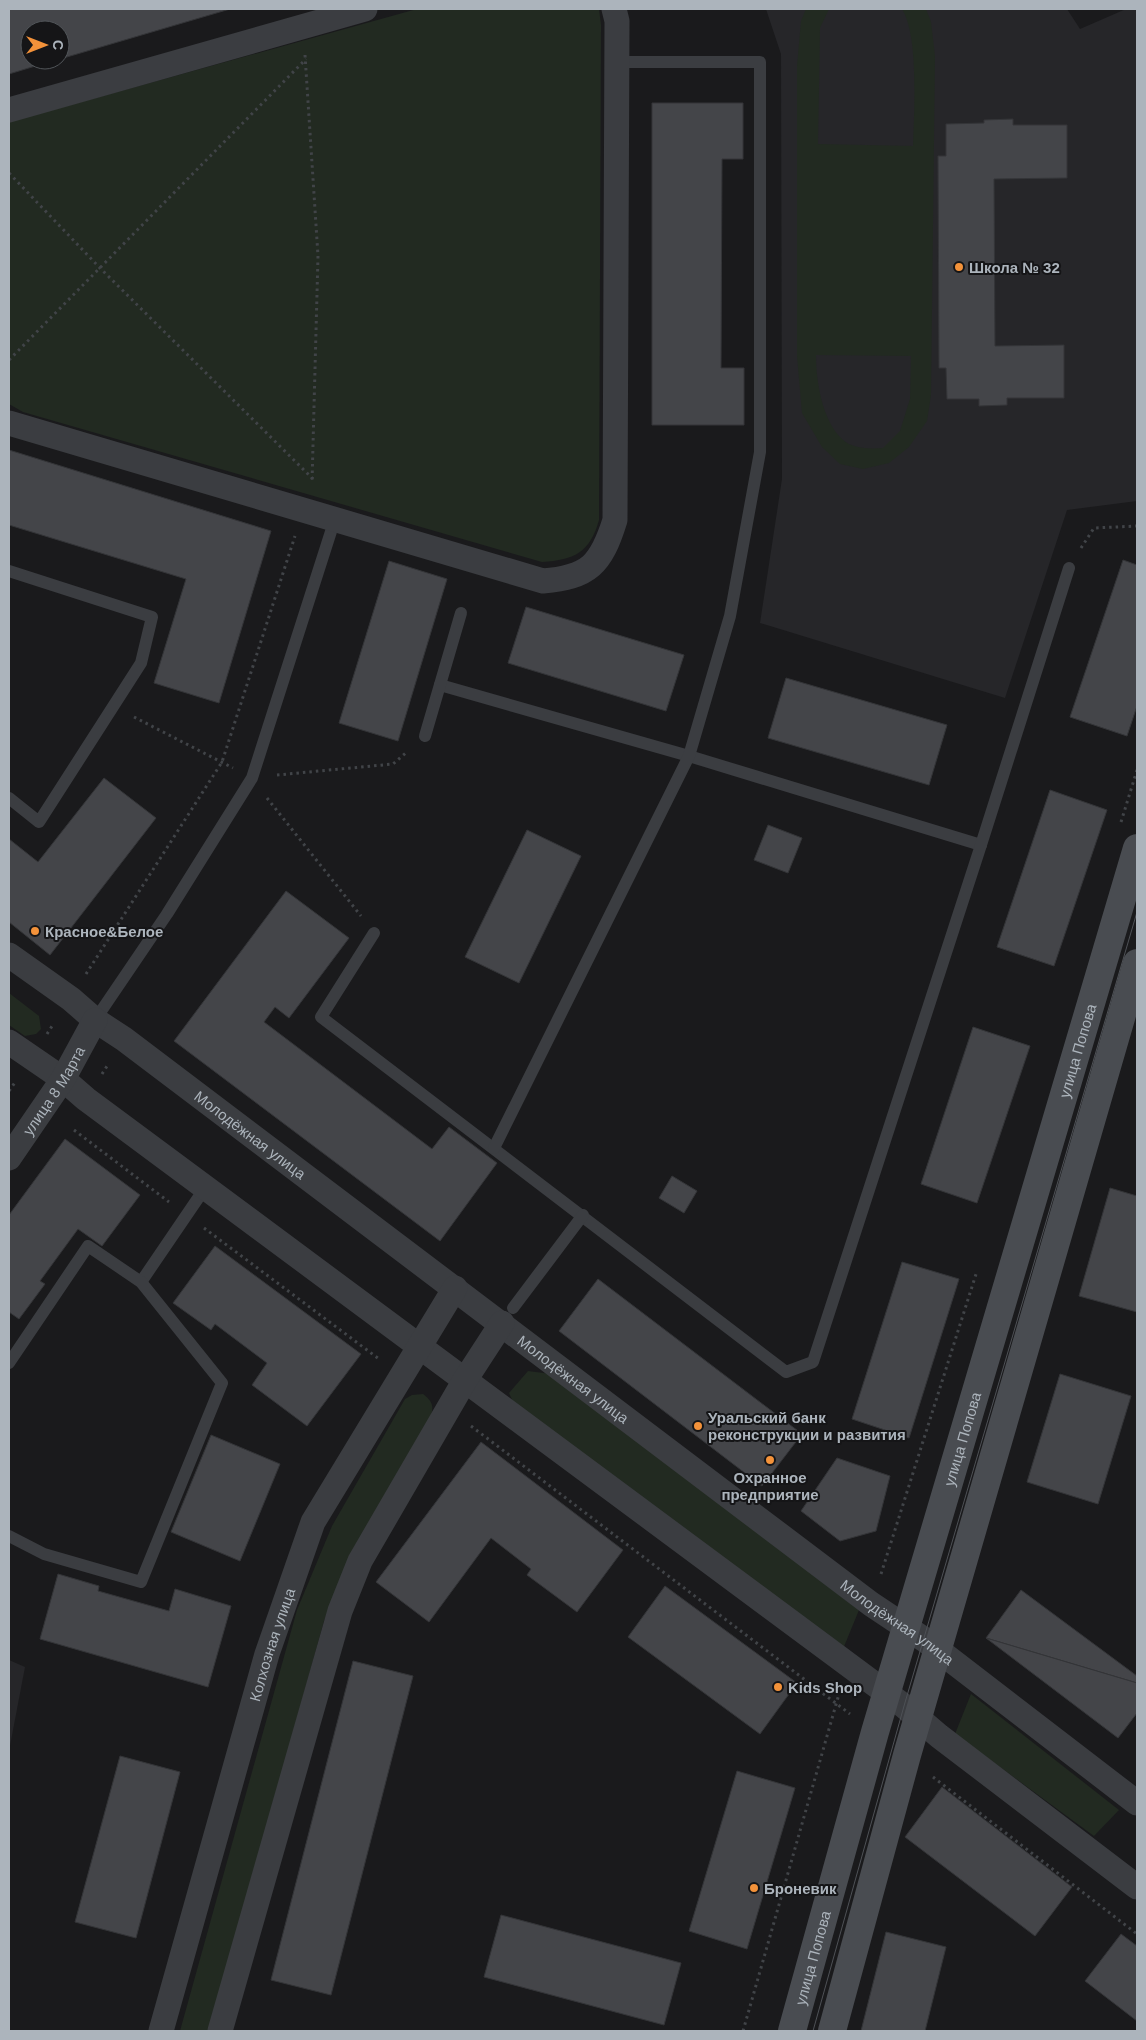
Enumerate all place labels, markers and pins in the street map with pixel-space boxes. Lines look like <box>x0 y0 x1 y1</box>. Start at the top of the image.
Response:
place label: Школа № 32 <box>969 259 1060 276</box>
marker: Школа № 32 <box>953 261 965 273</box>
place label: Красное&Белое <box>45 923 163 940</box>
marker: Красное&Белое <box>29 925 41 937</box>
place label: Уральский банк реконструкции и развития <box>708 1409 906 1443</box>
marker: Уральский банк реконструкции и развития <box>692 1420 704 1432</box>
marker: Охранное предприятие <box>764 1454 776 1466</box>
place label: Охранное предприятие <box>721 1469 819 1503</box>
place label: Kids Shop <box>788 1679 862 1696</box>
marker: Kids Shop <box>772 1681 784 1693</box>
place label: Броневик <box>764 1880 837 1897</box>
marker: Броневик <box>748 1882 760 1894</box>

